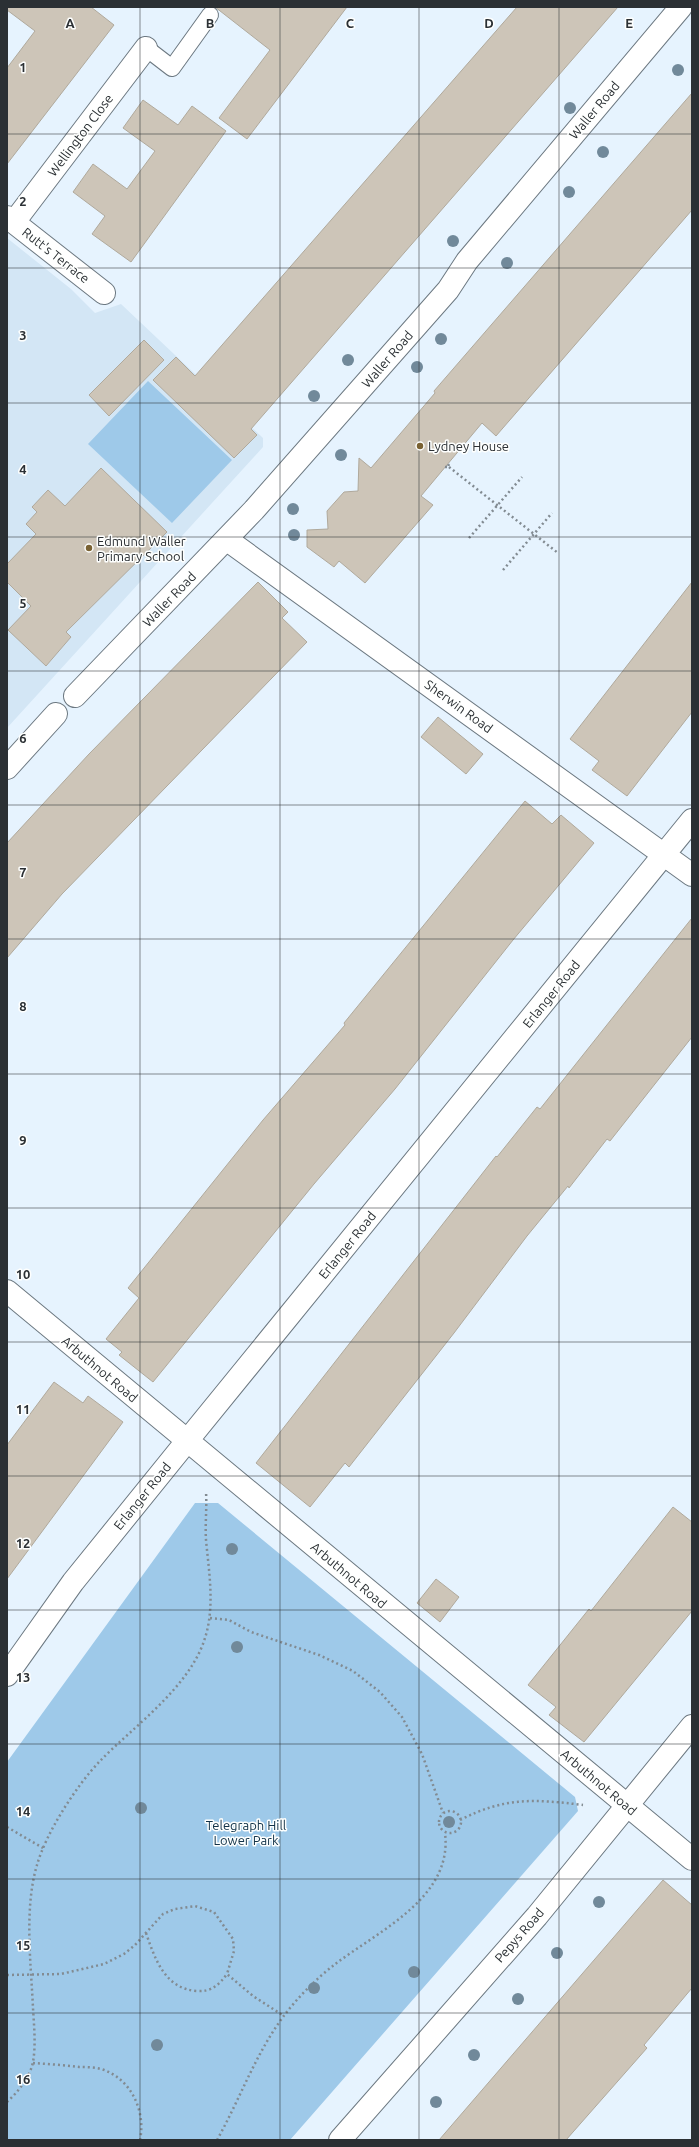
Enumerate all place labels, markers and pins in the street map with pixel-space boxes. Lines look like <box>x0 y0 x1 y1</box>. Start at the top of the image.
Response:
place label: Lydney House <box>428 439 509 453</box>
marker: Lydney House <box>415 441 425 451</box>
place label: Edmund Waller Primary School <box>97 534 186 563</box>
marker: Edmund Waller Primary School <box>84 543 94 553</box>

